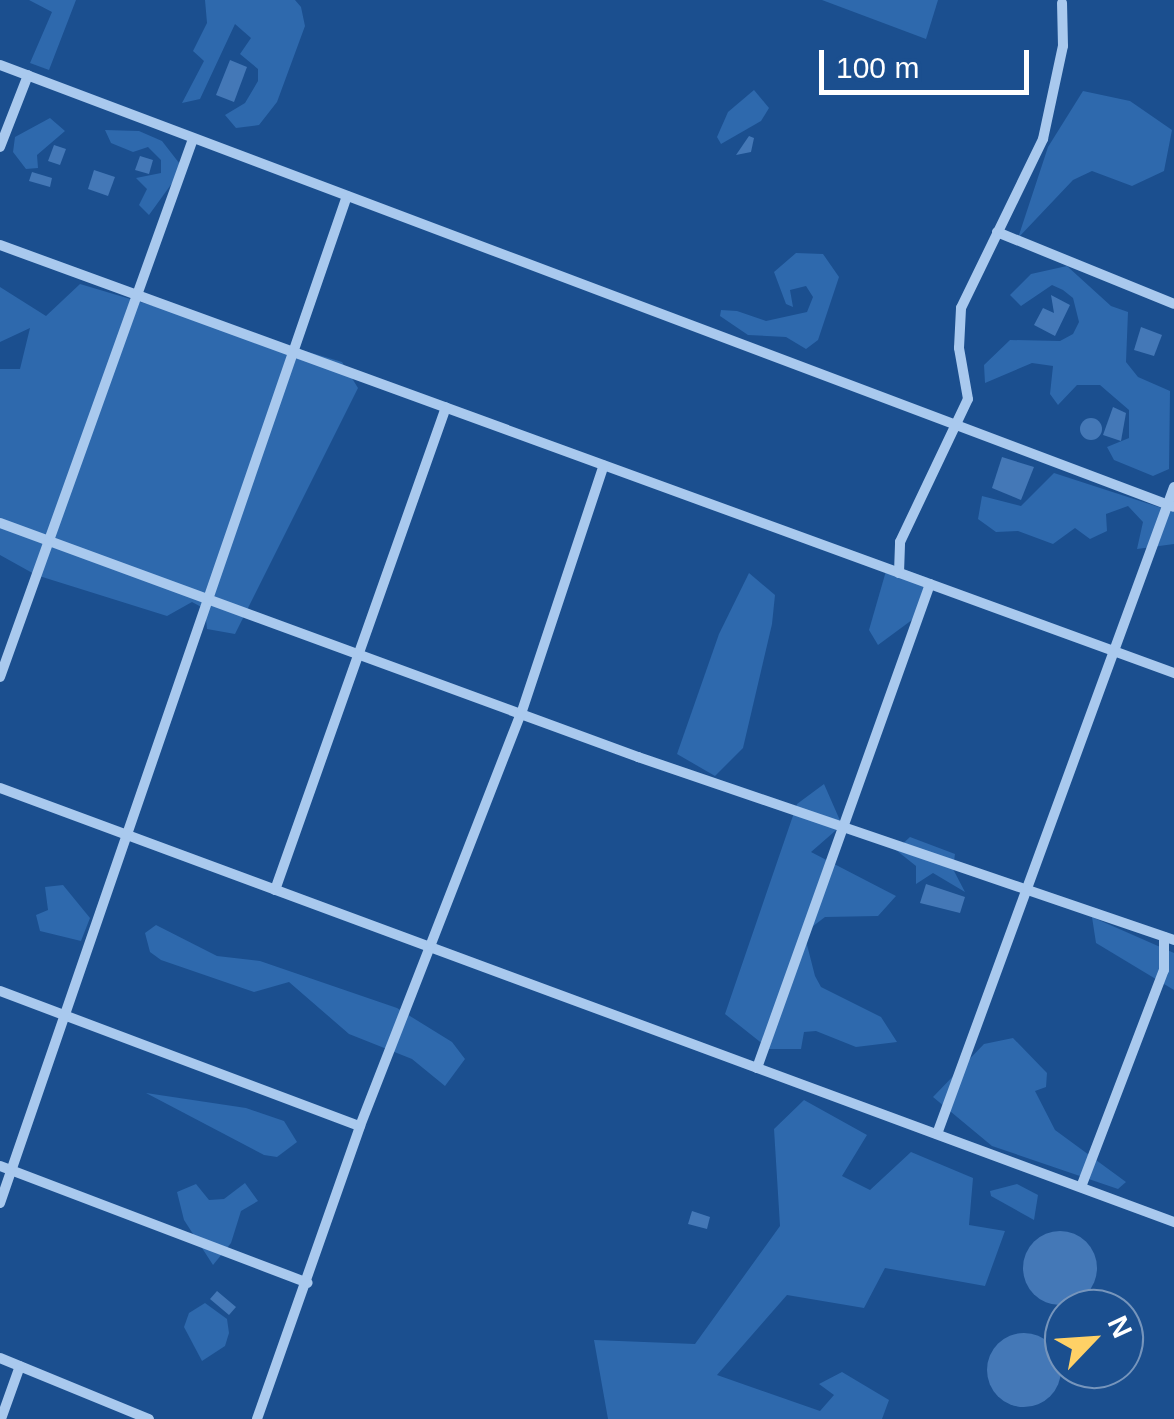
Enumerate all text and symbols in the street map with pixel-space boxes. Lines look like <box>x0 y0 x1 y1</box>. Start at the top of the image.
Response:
scale bar <box>824 30 1034 92</box>
text: 100 m <box>836 51 919 84</box>
north arrow <box>1044 1289 1144 1389</box>
text: N <box>1102 1311 1138 1343</box>

